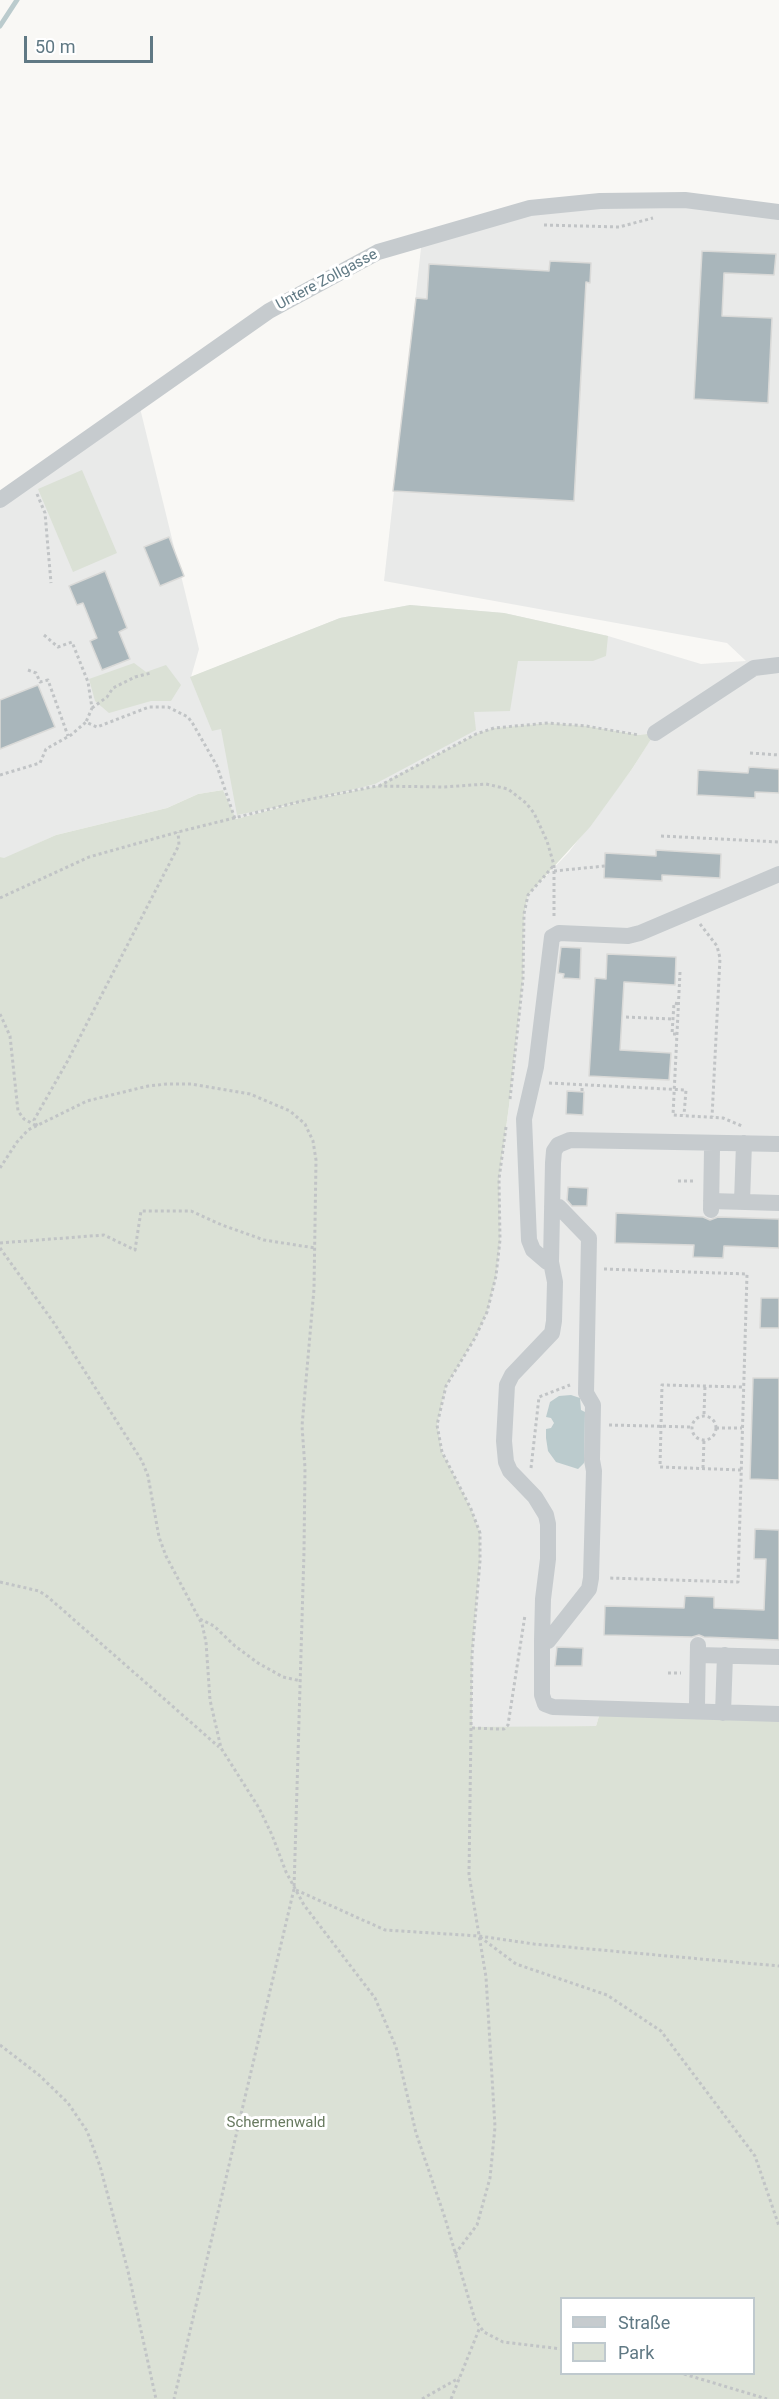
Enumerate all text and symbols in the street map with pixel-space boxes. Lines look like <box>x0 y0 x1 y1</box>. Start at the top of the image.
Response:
scale bar <box>27 24 156 62</box>
text: 50 m <box>35 36 75 57</box>
street label: Untere Zollgasse <box>273 246 381 314</box>
park label: Schermenwald <box>227 2114 325 2132</box>
legend <box>560 2297 755 2375</box>
text: Straße <box>618 2312 670 2333</box>
text: Park <box>618 2342 654 2363</box>

